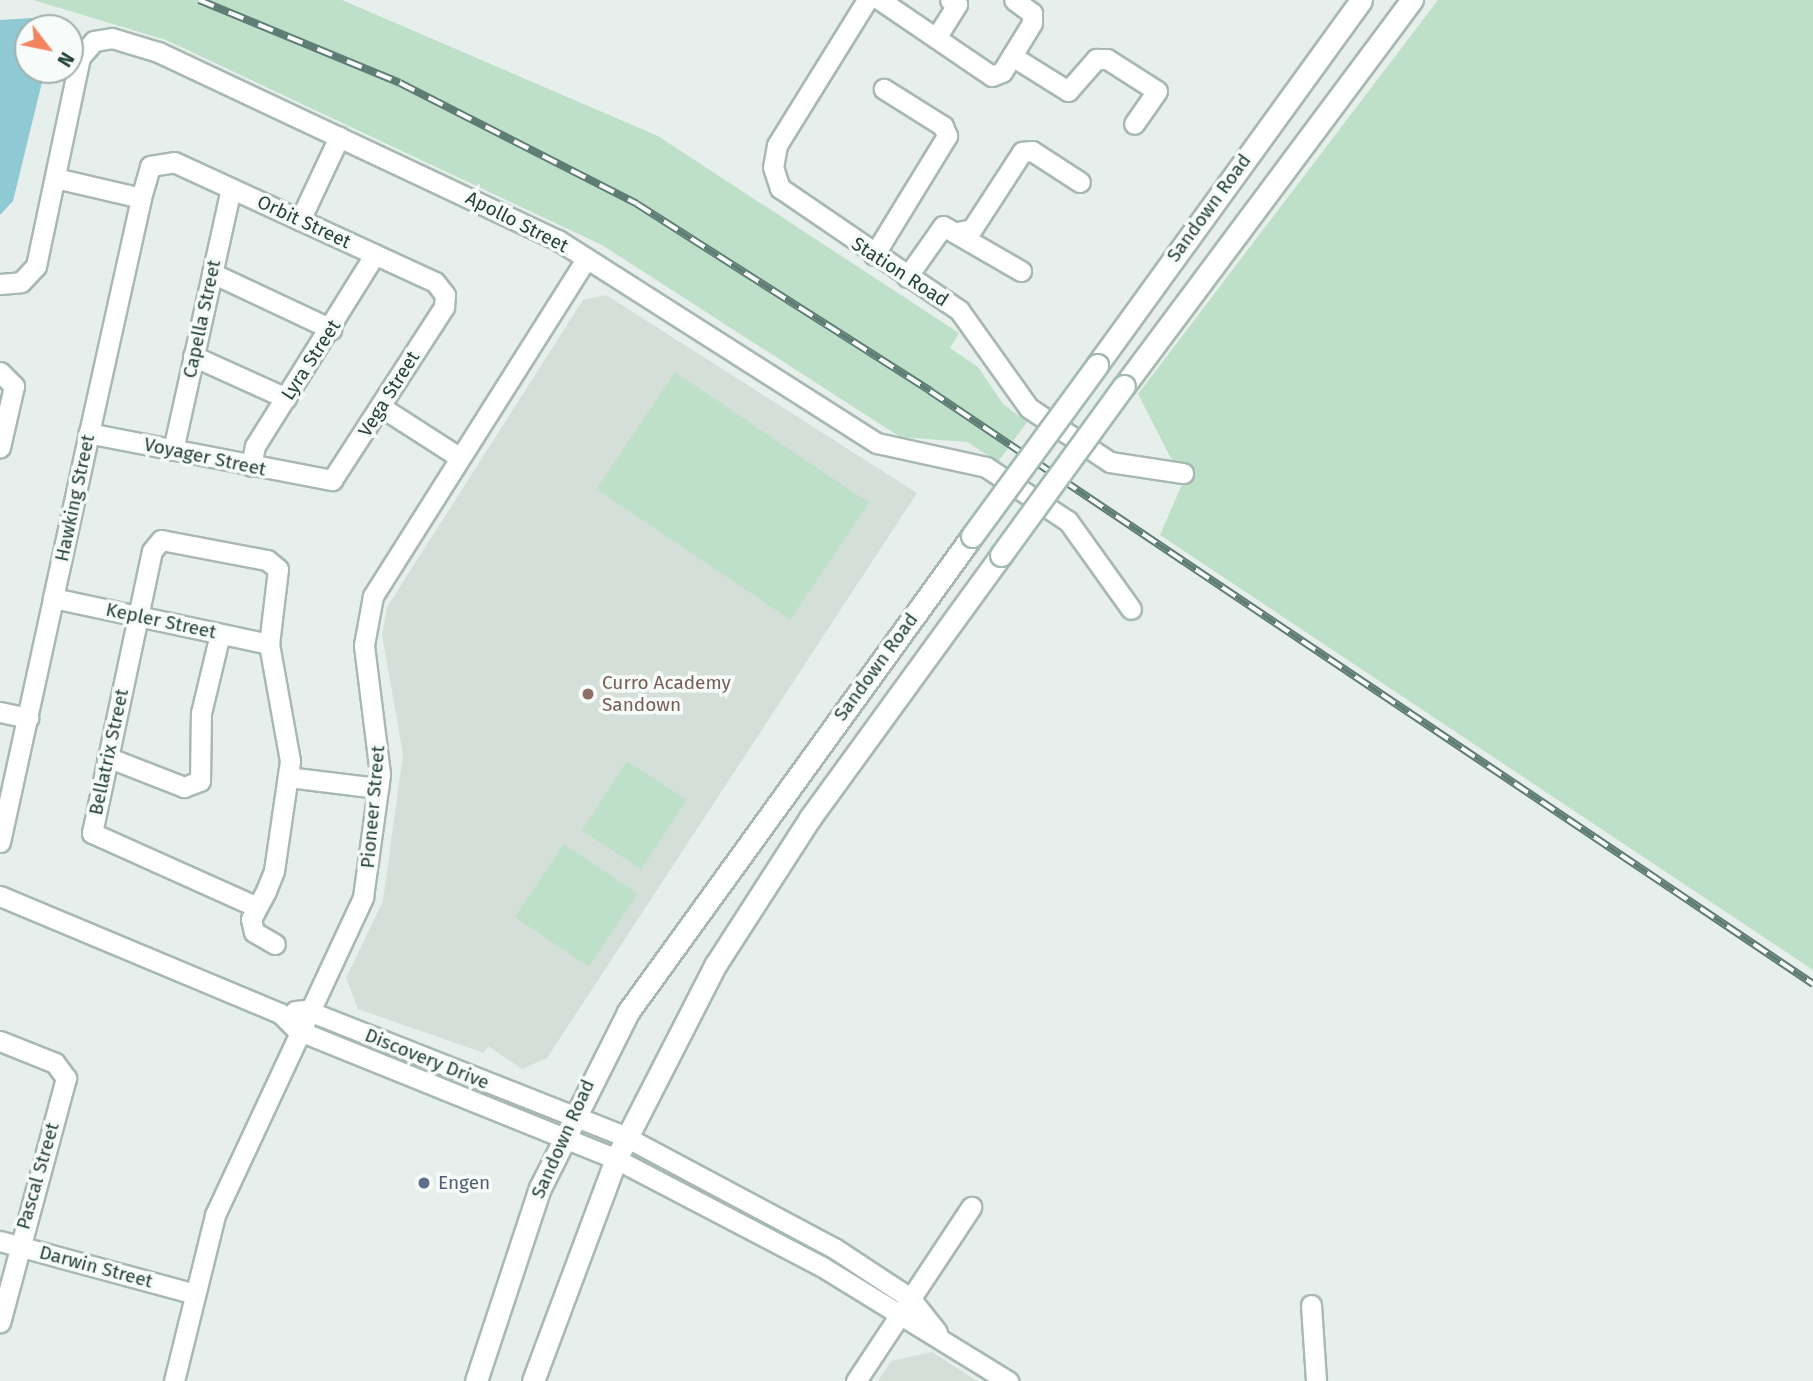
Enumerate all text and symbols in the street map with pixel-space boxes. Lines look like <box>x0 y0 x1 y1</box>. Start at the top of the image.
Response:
north arrow <box>14 14 84 84</box>
text: N <box>52 48 79 71</box>
street label: Sandown Road <box>1162 150 1256 266</box>
street label: Apollo Street <box>462 186 572 258</box>
street label: Orbit Street <box>254 190 354 254</box>
street label: Station Road <box>847 232 953 312</box>
street label: Capella Street <box>178 258 226 380</box>
street label: Lyra Street <box>277 316 345 404</box>
street label: Vega Street <box>354 347 424 441</box>
street label: Hawking Street <box>50 432 100 564</box>
street label: Voyager Street <box>142 433 268 481</box>
street label: Kepler Street <box>104 598 218 644</box>
street label: Sandown Road <box>829 609 923 725</box>
place label: Curro Academy Sandown <box>602 672 731 716</box>
marker: Curro Academy Sandown <box>580 686 596 702</box>
street label: Bellatrix Street <box>84 687 134 817</box>
street label: Pioneer Street <box>356 745 390 869</box>
street label: Discovery Drive <box>361 1024 493 1094</box>
street label: Sandown Road <box>527 1076 599 1202</box>
street label: Pascal Street <box>12 1120 64 1232</box>
place label: Engen <box>438 1172 490 1194</box>
marker: Engen <box>416 1175 432 1191</box>
street label: Darwin Street <box>37 1241 155 1293</box>

